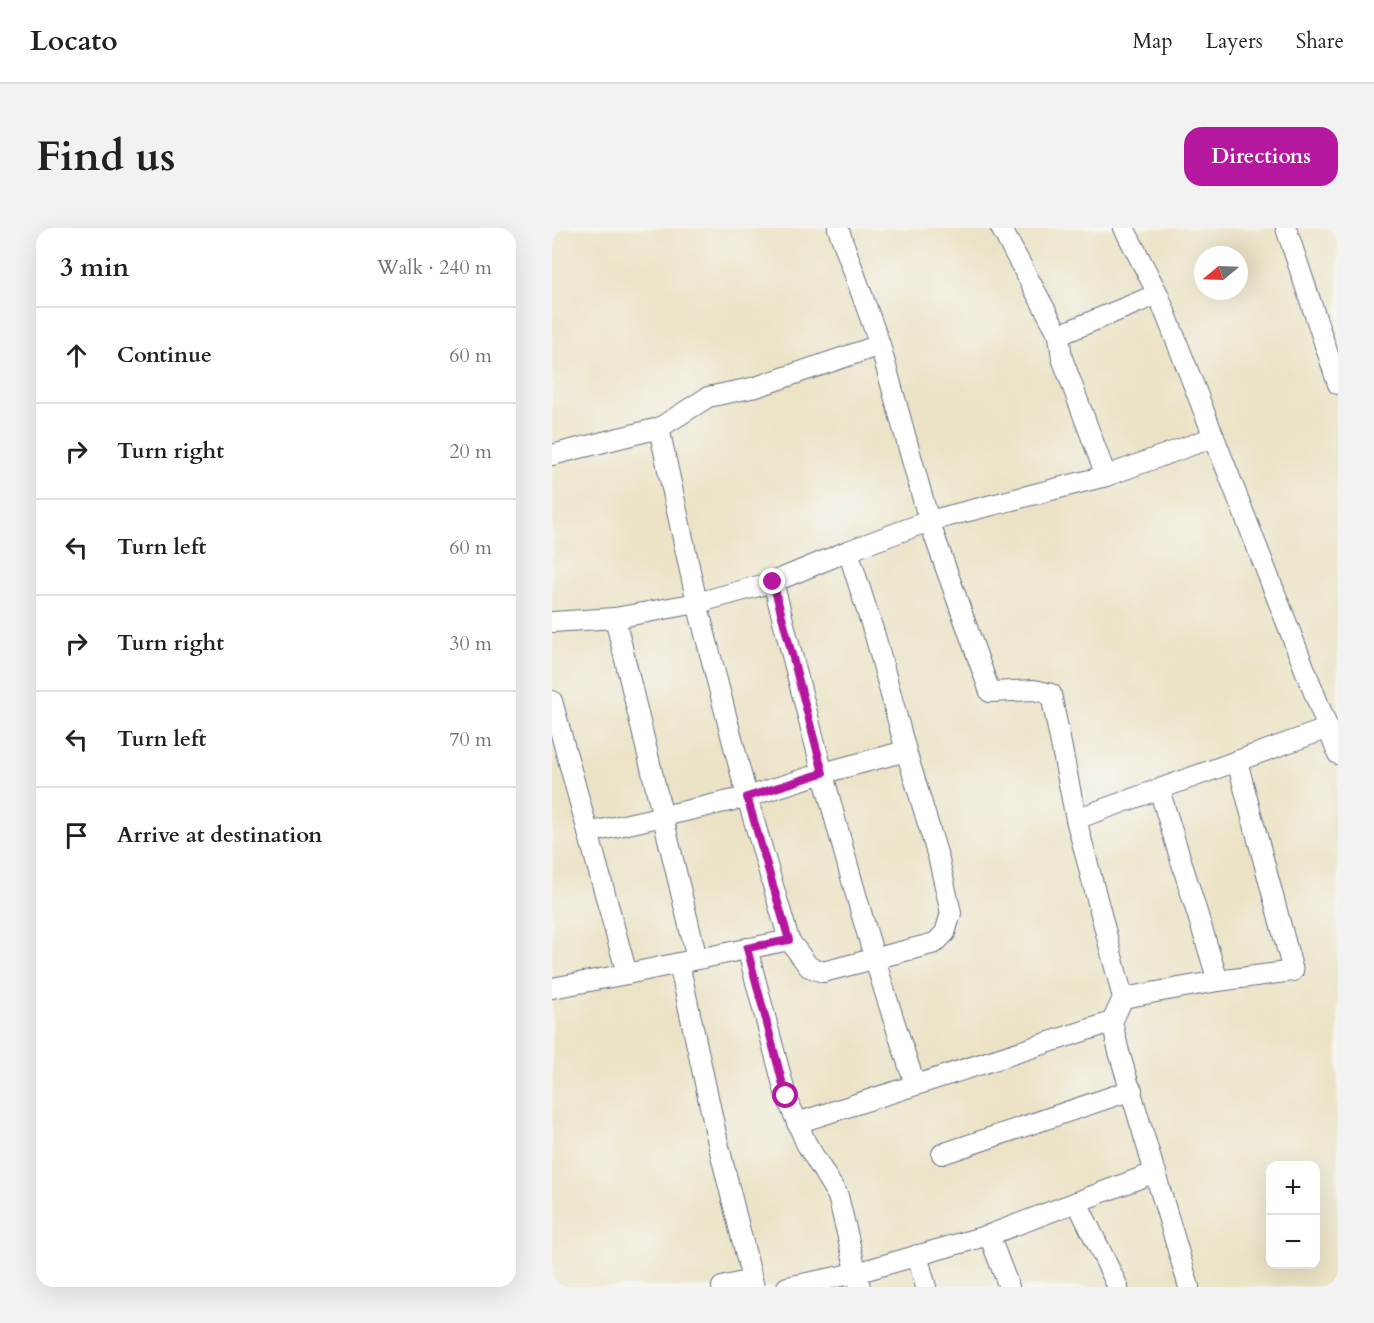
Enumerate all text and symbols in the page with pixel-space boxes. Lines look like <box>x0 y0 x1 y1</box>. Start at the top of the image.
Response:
text: Locato <box>30 22 118 60</box>
text: Map <box>1133 27 1173 56</box>
text: Layers <box>1206 27 1263 56</box>
text: Share <box>1296 27 1344 56</box>
button: Directions <box>1184 127 1338 186</box>
text: Find us <box>36 128 176 185</box>
north arrow <box>1194 246 1248 300</box>
text: 3 min <box>60 250 129 285</box>
text: Walk · 240 m <box>377 254 492 281</box>
icon: ahead <box>60 339 93 372</box>
text: Continue <box>117 340 212 370</box>
text: 60 m <box>449 342 492 369</box>
icon: right <box>60 435 93 468</box>
text: Turn right <box>117 436 224 466</box>
text: 20 m <box>449 438 492 465</box>
icon: left <box>60 531 93 564</box>
text: Turn left <box>117 532 206 562</box>
text: 60 m <box>449 534 492 561</box>
route end <box>759 568 785 594</box>
icon: right <box>60 627 93 660</box>
text: Turn right <box>117 628 224 658</box>
text: 30 m <box>449 630 492 657</box>
icon: left <box>60 723 93 756</box>
text: Turn left <box>117 724 206 754</box>
text: 70 m <box>449 726 492 753</box>
icon: arrive <box>60 819 93 852</box>
text: Arrive at destination <box>117 820 322 850</box>
route start <box>772 1082 798 1108</box>
map controls <box>1266 1161 1320 1269</box>
button: + <box>1266 1161 1320 1215</box>
button: − <box>1266 1215 1320 1269</box>

